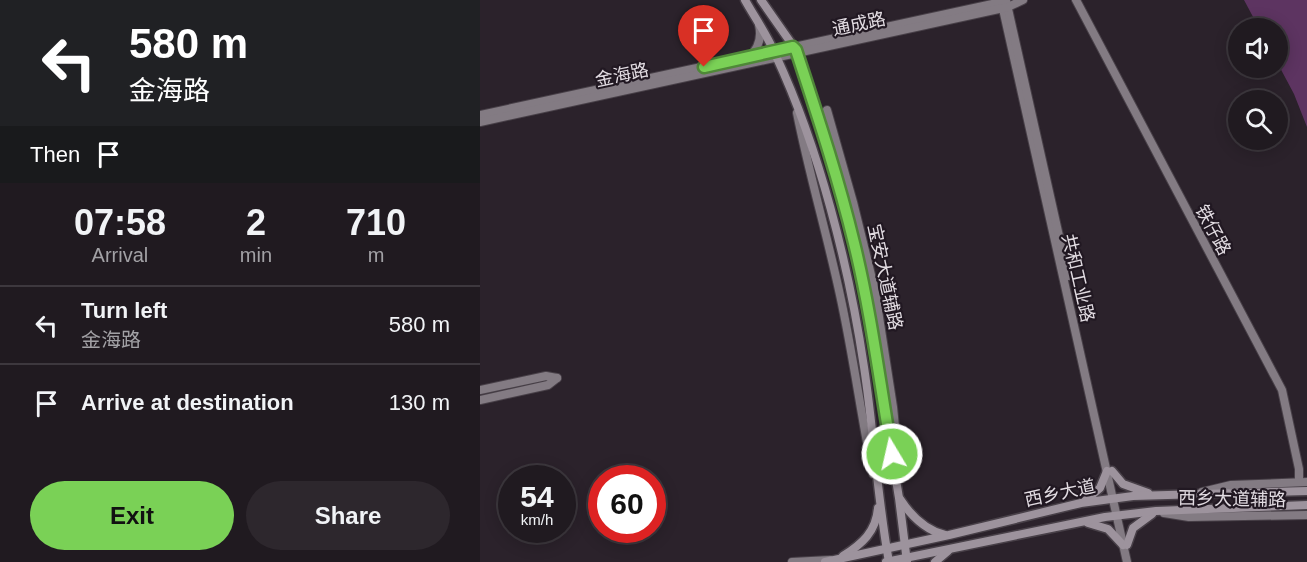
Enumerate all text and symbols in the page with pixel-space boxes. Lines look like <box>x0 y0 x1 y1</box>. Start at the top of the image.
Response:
pin <box>678 5 729 67</box>
street label: 通成路 <box>831 9 887 39</box>
icon: arrive <box>687 14 720 47</box>
map controls <box>1228 18 1288 150</box>
button: sound <box>1228 18 1288 78</box>
text: 580 m <box>129 20 248 67</box>
icon: left <box>30 24 108 102</box>
street label: 金海路 <box>594 60 650 90</box>
text: 金海路 <box>129 76 210 106</box>
button: search <box>1228 90 1288 150</box>
icon: arrive <box>92 138 125 171</box>
text: Then <box>30 142 80 167</box>
street label: 铁仔路 <box>1191 201 1235 259</box>
text: 07:58 <box>74 202 166 243</box>
text: 2 <box>246 202 266 243</box>
text: 710 <box>346 202 406 243</box>
street label: 宝安大道辅路 <box>864 222 906 332</box>
street label: 共和工业路 <box>1058 232 1098 324</box>
text: Arrival <box>92 244 148 266</box>
text: min <box>240 244 272 266</box>
text: m <box>368 244 384 266</box>
text: Turn left <box>81 298 167 323</box>
icon: left <box>30 309 63 342</box>
text: 580 m <box>389 312 450 337</box>
text: 金海路 <box>81 329 141 351</box>
icon: arrive <box>30 387 63 420</box>
text: Arrive at destination <box>81 390 294 415</box>
text: 130 m <box>389 390 450 415</box>
position arrow <box>860 422 924 486</box>
speed limit sign: 60 <box>588 465 666 543</box>
street label: 西乡大道 <box>1023 476 1097 510</box>
text: 54 <box>520 480 554 513</box>
button: Exit <box>30 481 234 550</box>
button: Share <box>246 481 450 550</box>
street label: 西乡大道辅路 <box>1178 488 1286 510</box>
text: km/h <box>521 511 553 528</box>

